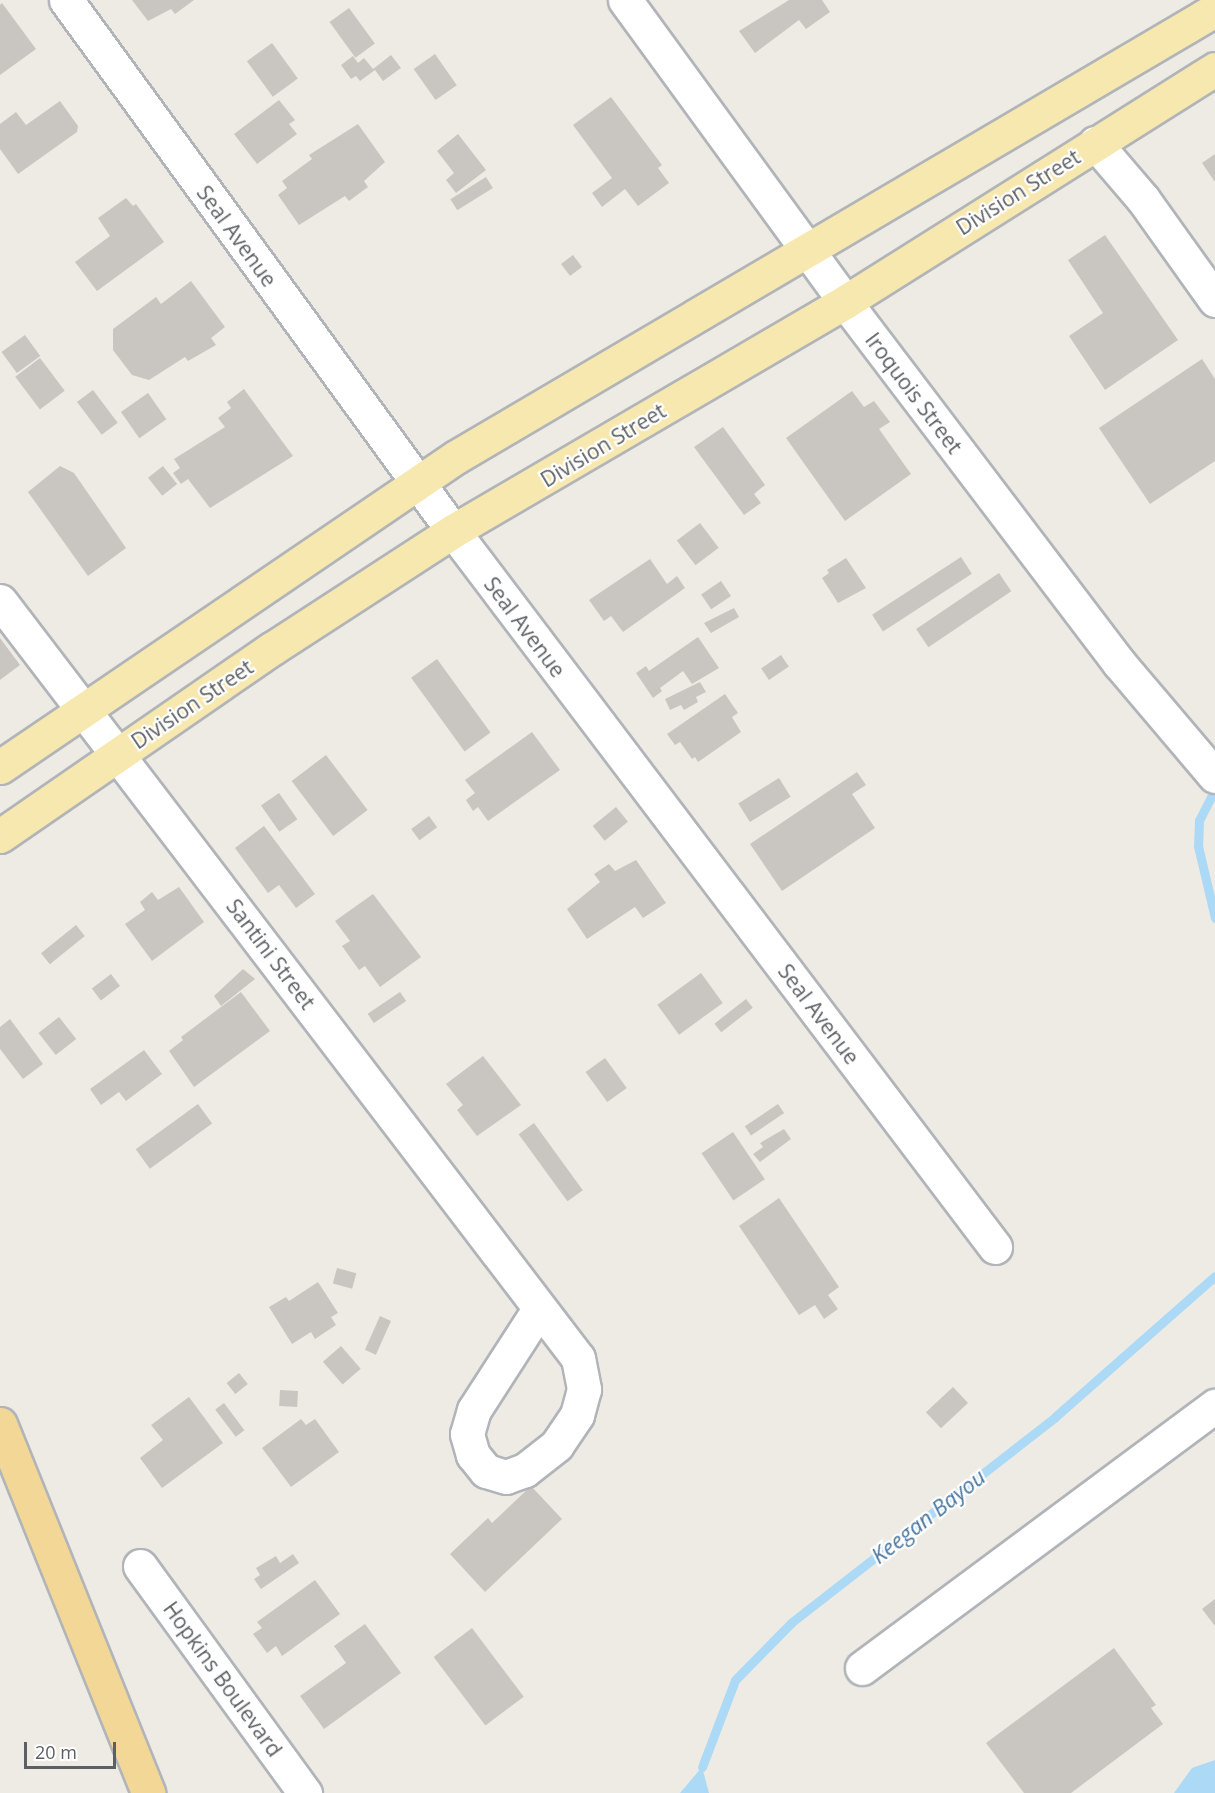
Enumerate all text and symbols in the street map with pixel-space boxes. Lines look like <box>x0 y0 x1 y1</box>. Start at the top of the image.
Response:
street label: Division Street <box>951 144 1085 240</box>
street label: Seal Avenue <box>192 181 282 291</box>
street label: Iroquois Street <box>860 328 968 458</box>
street label: Division Street <box>536 398 670 492</box>
street label: Seal Avenue <box>479 572 571 682</box>
street label: Division Street <box>126 654 258 754</box>
street label: Santini Street <box>221 894 321 1014</box>
street label: Seal Avenue <box>773 959 865 1069</box>
water label: Keegan Bayou <box>866 1463 990 1569</box>
street label: Hopkins Boulevard <box>158 1597 288 1761</box>
scale bar <box>27 1730 118 1768</box>
text: 20 m <box>35 1740 77 1764</box>

